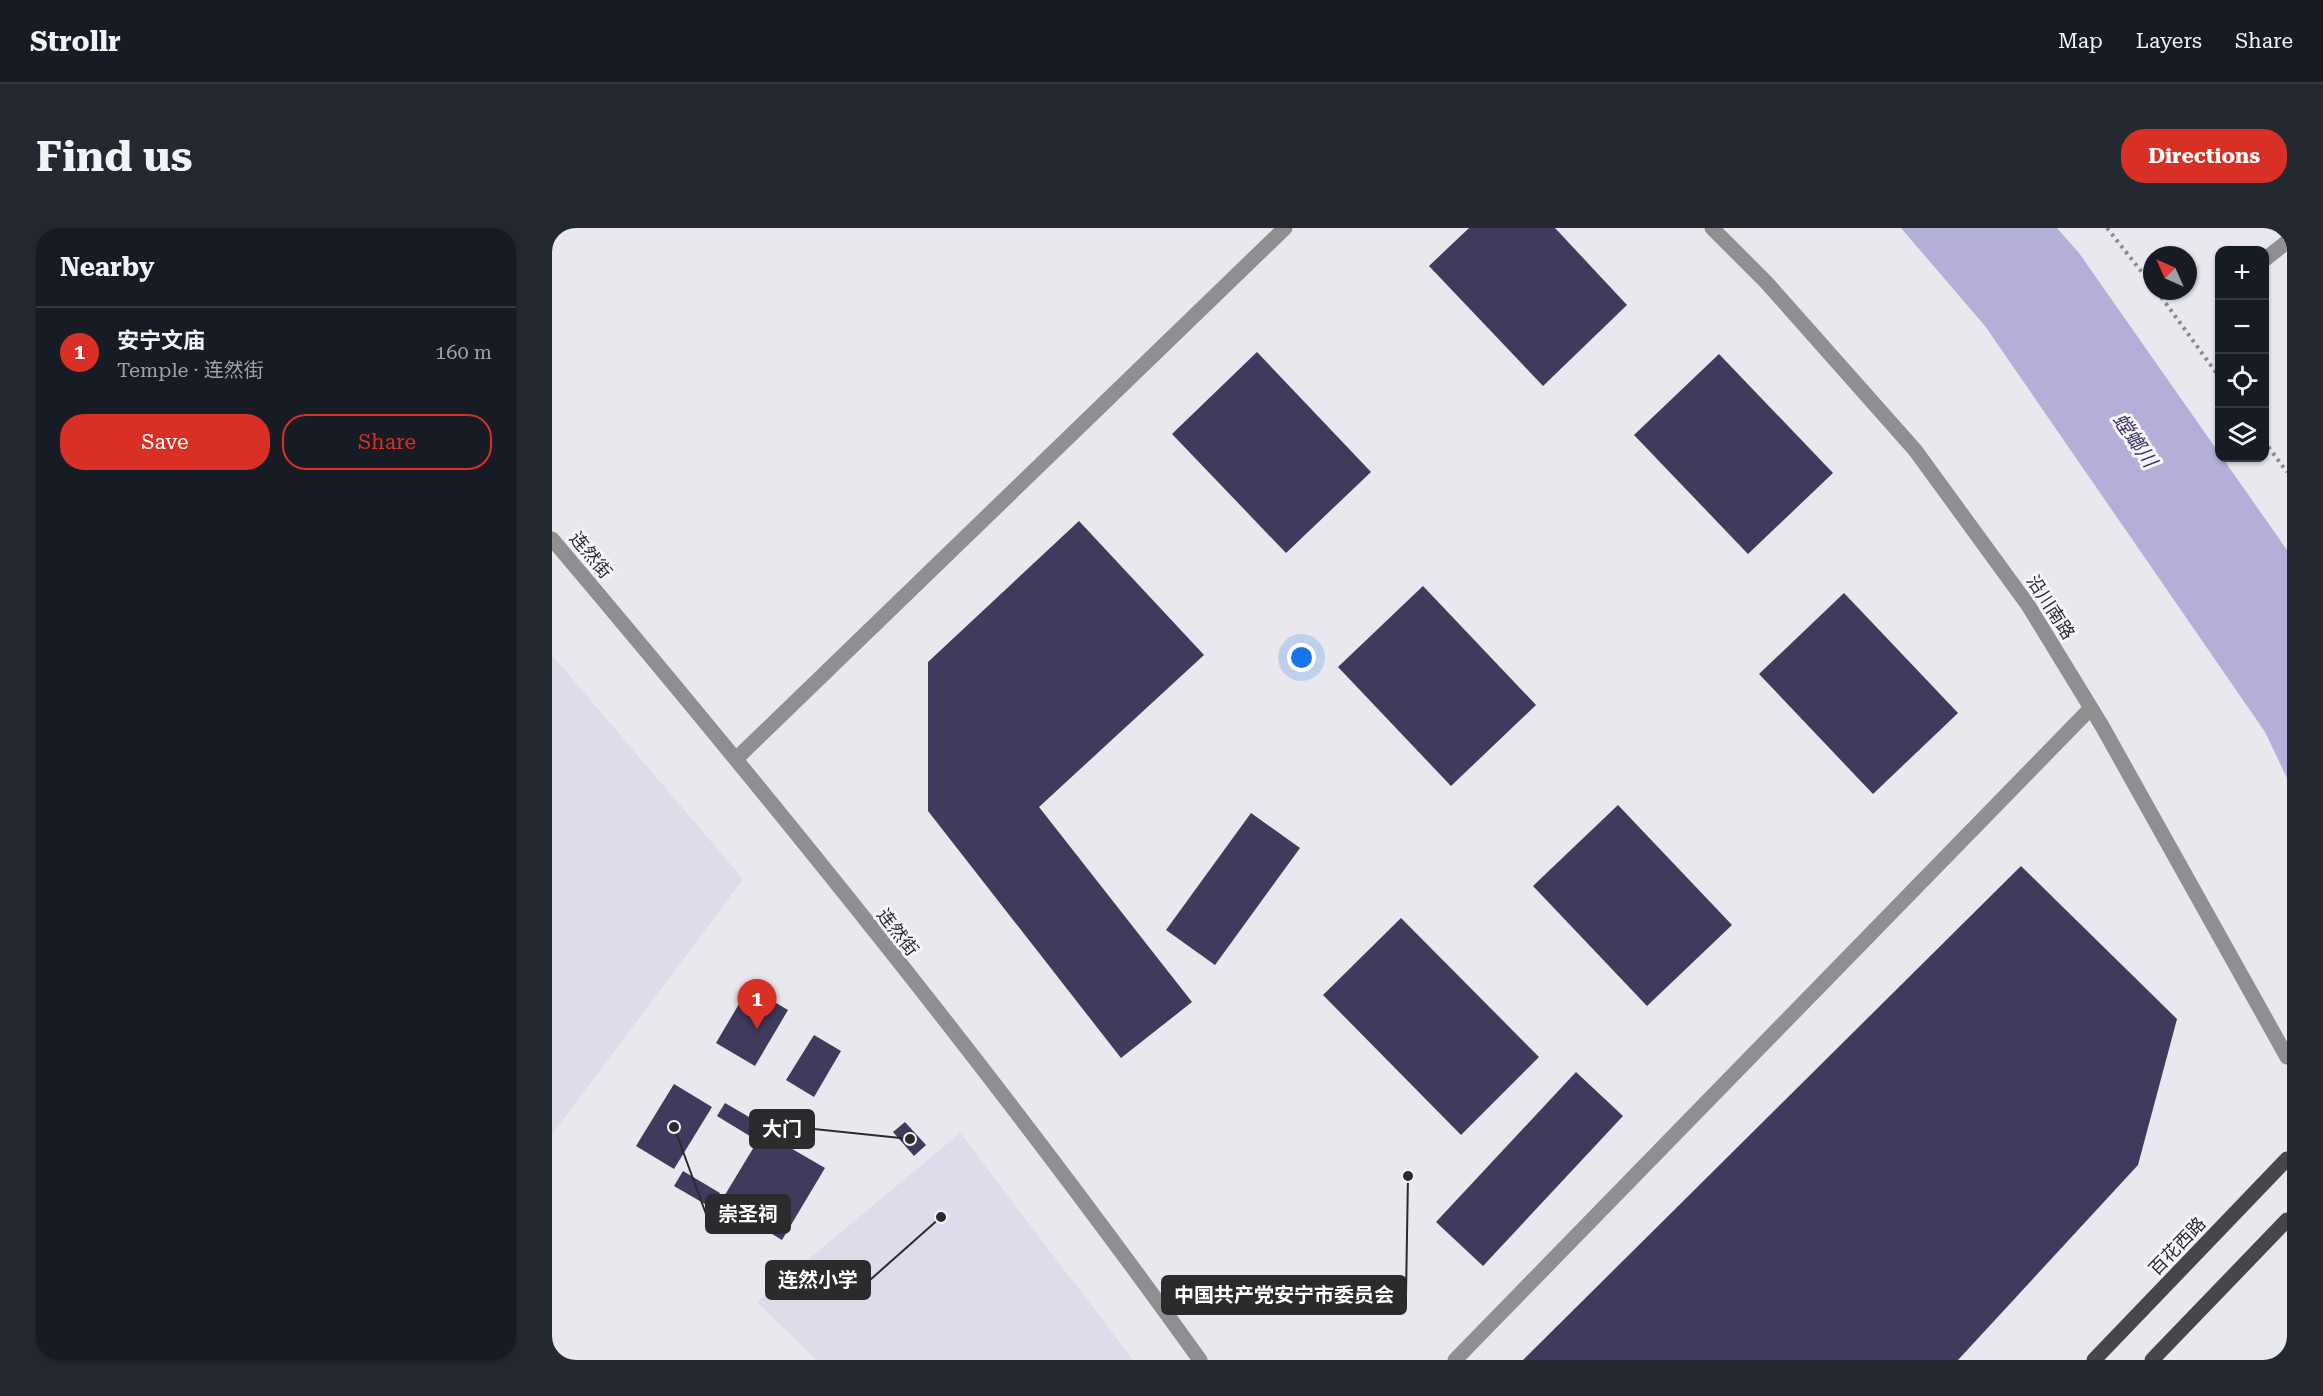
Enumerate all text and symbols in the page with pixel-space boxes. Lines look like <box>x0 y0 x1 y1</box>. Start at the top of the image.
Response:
text: Strollr <box>30 25 121 58</box>
text: Map <box>2058 29 2103 53</box>
text: Layers <box>2136 29 2202 53</box>
text: Share <box>2235 29 2293 53</box>
button: Directions <box>2121 129 2287 183</box>
text: Find us <box>36 132 193 181</box>
north arrow <box>2143 246 2197 300</box>
map controls <box>2215 246 2269 462</box>
button: + <box>2215 246 2269 300</box>
text: Nearby <box>60 252 154 282</box>
button: − <box>2215 300 2269 354</box>
text: 安宁文庙 <box>117 328 205 353</box>
text: 1 <box>74 340 85 364</box>
text: 160 m <box>435 340 492 364</box>
button: locate <box>2215 354 2269 408</box>
text: Temple · 连然街 <box>117 358 264 382</box>
button: layers <box>2215 408 2269 462</box>
water label: 螳螂川 <box>2108 409 2163 473</box>
button: Save <box>60 414 270 470</box>
button: Share <box>282 414 492 470</box>
street label: 连然街 <box>566 528 616 582</box>
street label: 沿川南路 <box>2023 571 2079 643</box>
your location <box>1287 643 1316 672</box>
street label: 连然街 <box>873 904 923 960</box>
pin: 1 <box>738 980 776 1029</box>
callout: 大门 <box>750 1110 814 1148</box>
text: 大门 <box>762 1117 802 1141</box>
callout: 崇圣祠 <box>706 1195 790 1233</box>
text: 崇圣祠 <box>718 1202 778 1226</box>
street label: 百花西路 <box>2144 1213 2210 1279</box>
callout: 连然小学 <box>766 1261 870 1299</box>
text: 连然小学 <box>778 1268 858 1292</box>
callout: 中国共产党安宁市委员会 <box>1162 1276 1406 1314</box>
text: 中国共产党安宁市委员会 <box>1174 1283 1394 1307</box>

